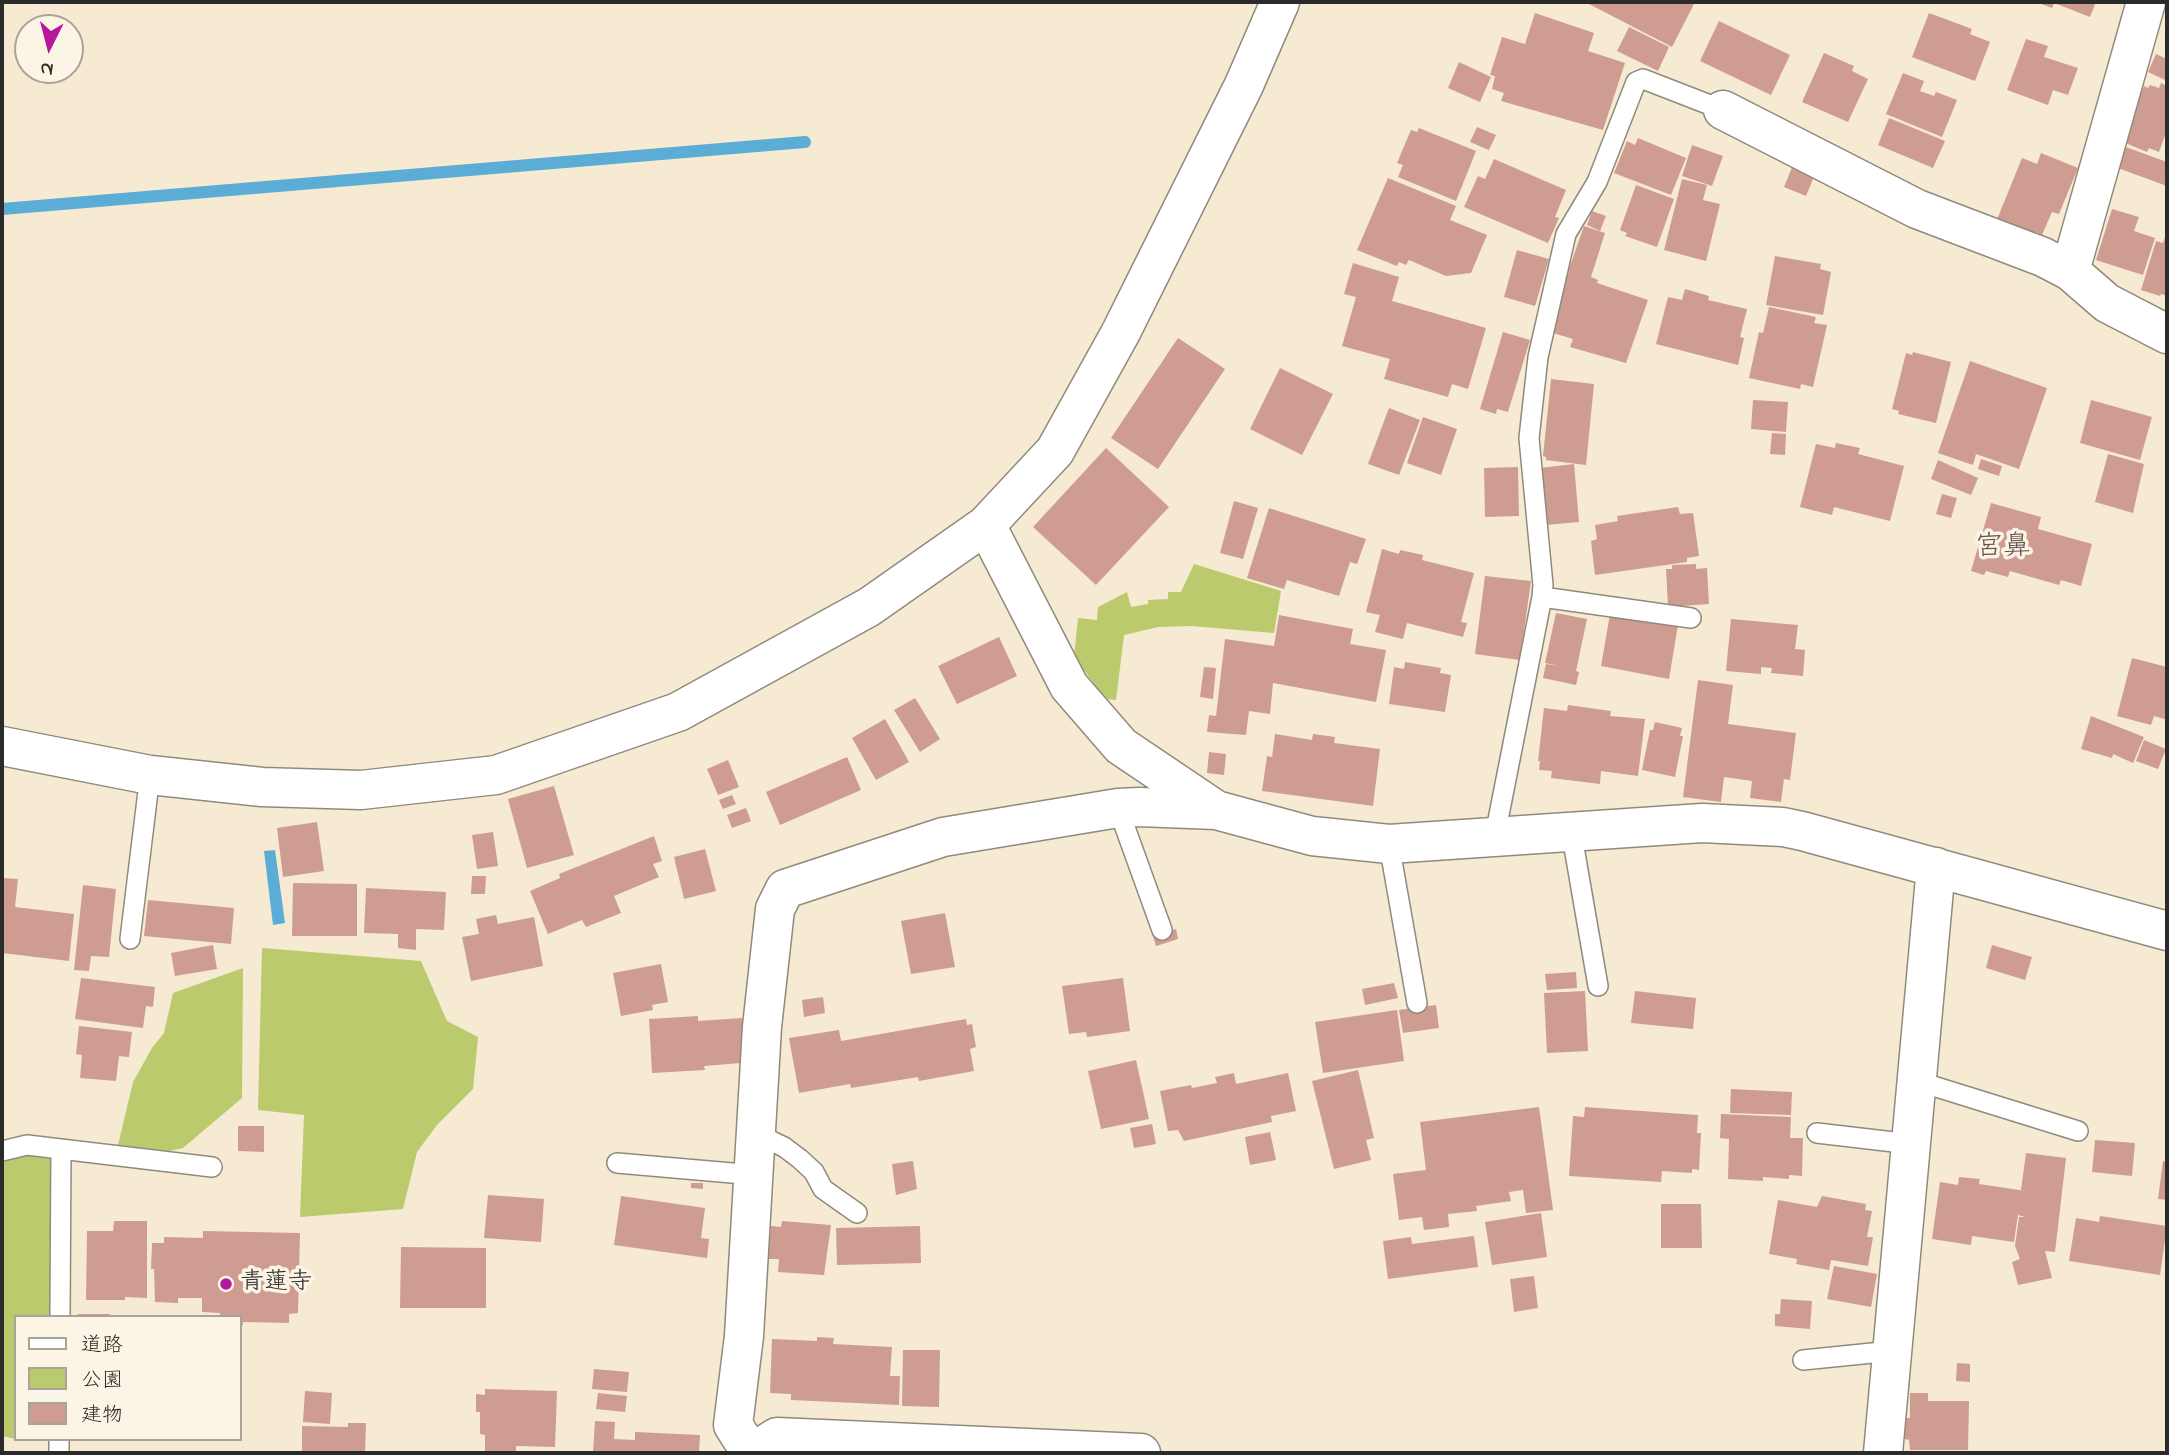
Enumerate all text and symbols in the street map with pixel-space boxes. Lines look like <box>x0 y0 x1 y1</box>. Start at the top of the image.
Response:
north arrow <box>14 14 84 84</box>
text: N <box>39 54 55 82</box>
district label: 宮鼻 <box>1975 532 2031 566</box>
place label: 青蓮寺 <box>240 1270 312 1298</box>
marker: 青蓮寺 <box>218 1276 234 1292</box>
legend <box>14 1315 242 1441</box>
text: 道路 <box>81 1331 123 1361</box>
text: 公園 <box>81 1366 123 1396</box>
text: 建物 <box>81 1401 123 1431</box>

